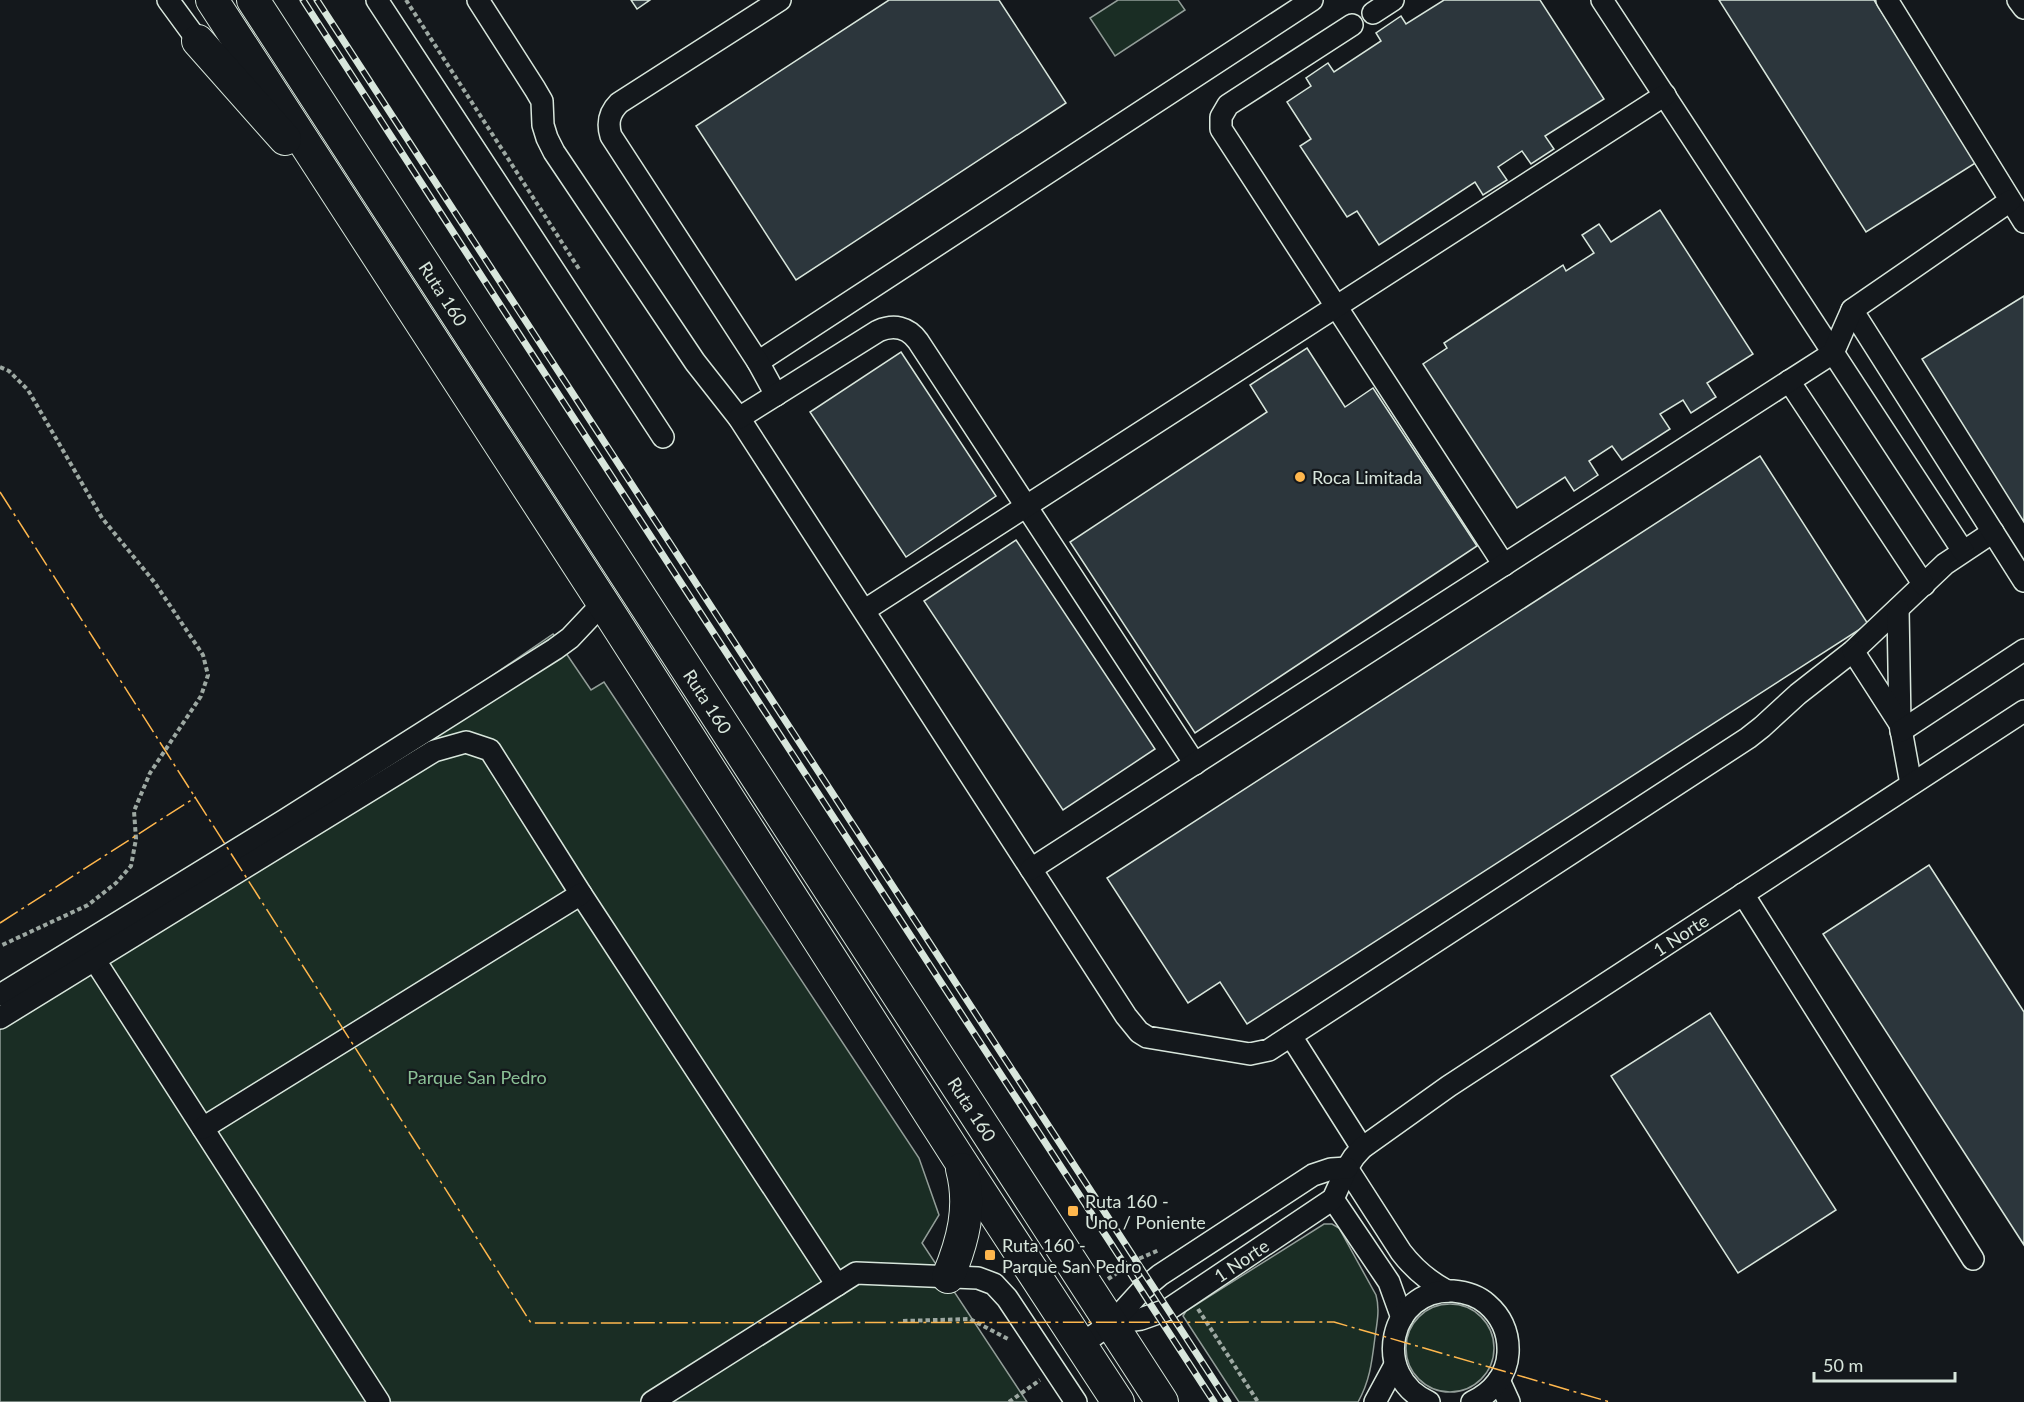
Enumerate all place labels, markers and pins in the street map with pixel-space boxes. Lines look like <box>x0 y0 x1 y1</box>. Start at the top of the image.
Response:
place label: Roca Limitada <box>1312 466 1422 488</box>
marker: Roca Limitada <box>1293 470 1307 484</box>
place label: Ruta 160 - Uno / Poniente <box>1085 1190 1206 1233</box>
marker: Ruta 160 - Uno / Poniente <box>1066 1204 1080 1218</box>
place label: Ruta 160 - Parque San Pedro <box>1002 1234 1141 1277</box>
marker: Ruta 160 - Parque San Pedro <box>983 1248 997 1262</box>

